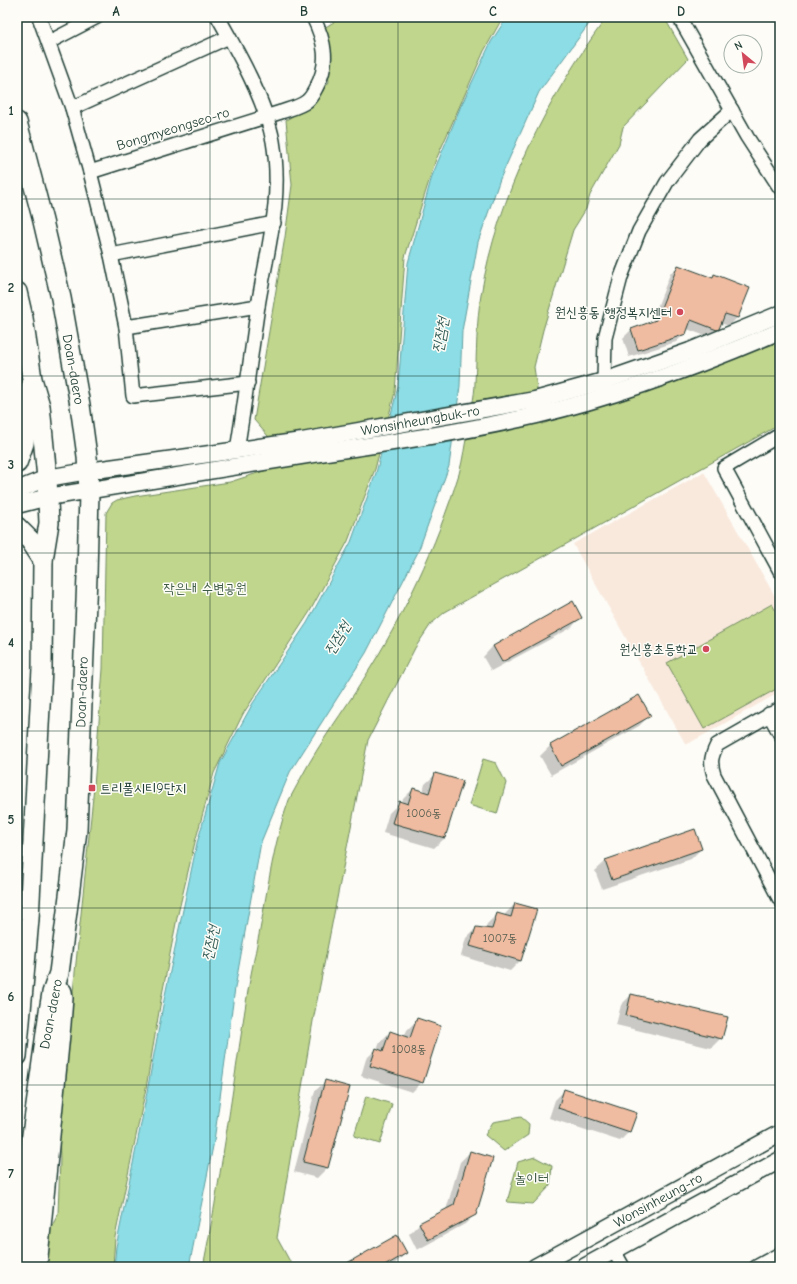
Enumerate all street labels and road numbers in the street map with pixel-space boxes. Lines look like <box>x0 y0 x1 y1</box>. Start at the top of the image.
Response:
street label: Bongmyeongseo-ro <box>115 104 231 154</box>
street label: Doan-daero <box>59 333 88 406</box>
street label: Wonsinheungbuk-ro <box>360 401 481 439</box>
street label: Doan-daero <box>72 656 92 728</box>
street label: Doan-daero <box>36 977 66 1051</box>
street label: Wonsinheung-ro <box>610 1169 705 1231</box>

